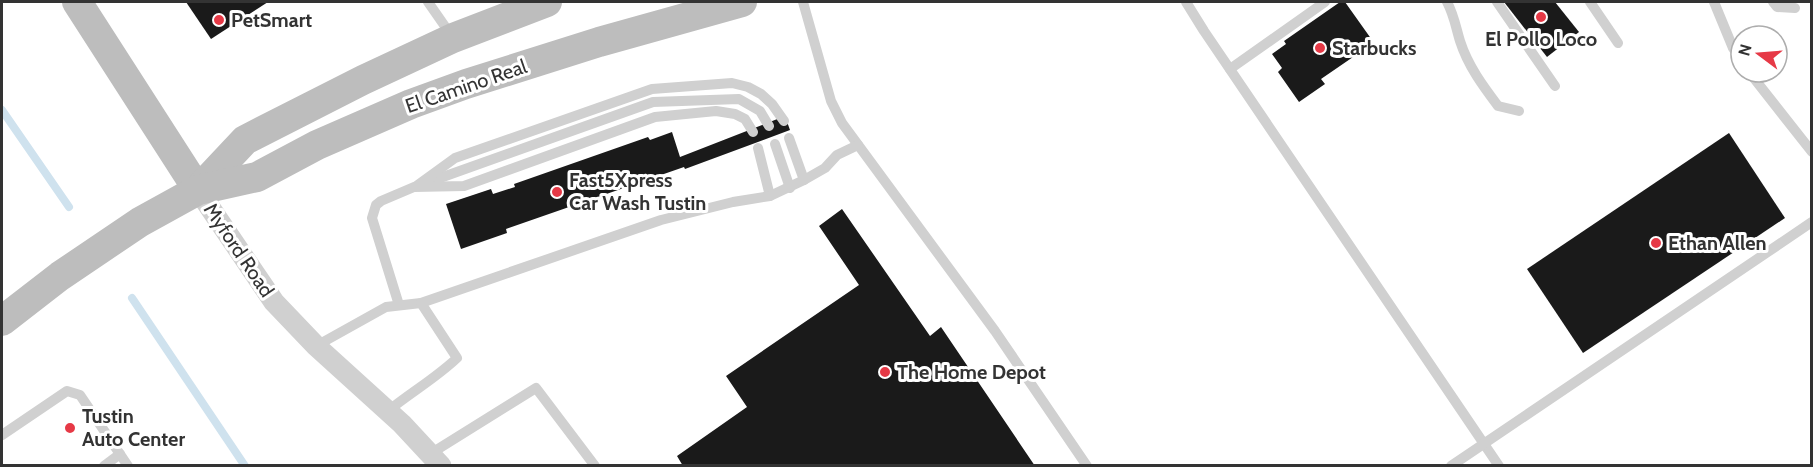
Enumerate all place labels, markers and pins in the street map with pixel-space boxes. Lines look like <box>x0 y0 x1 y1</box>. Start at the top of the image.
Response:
place label: PetSmart <box>231 8 312 32</box>
marker: El Pollo Loco <box>1534 10 1548 24</box>
marker: PetSmart <box>212 13 226 27</box>
place label: El Pollo Loco <box>1485 27 1597 51</box>
place label: Starbucks <box>1332 36 1417 60</box>
marker: Starbucks <box>1313 41 1327 55</box>
place label: Fast5Xpress Car Wash Tustin <box>569 168 706 215</box>
marker: Fast5Xpress Car Wash Tustin <box>550 185 564 199</box>
place label: Ethan Allen <box>1668 231 1767 255</box>
marker: Ethan Allen <box>1649 236 1663 250</box>
place label: The Home Depot <box>897 360 1046 384</box>
marker: The Home Depot <box>878 365 892 379</box>
place label: Tustin Auto Center <box>82 404 185 451</box>
marker: Tustin Auto Center <box>63 421 77 435</box>

